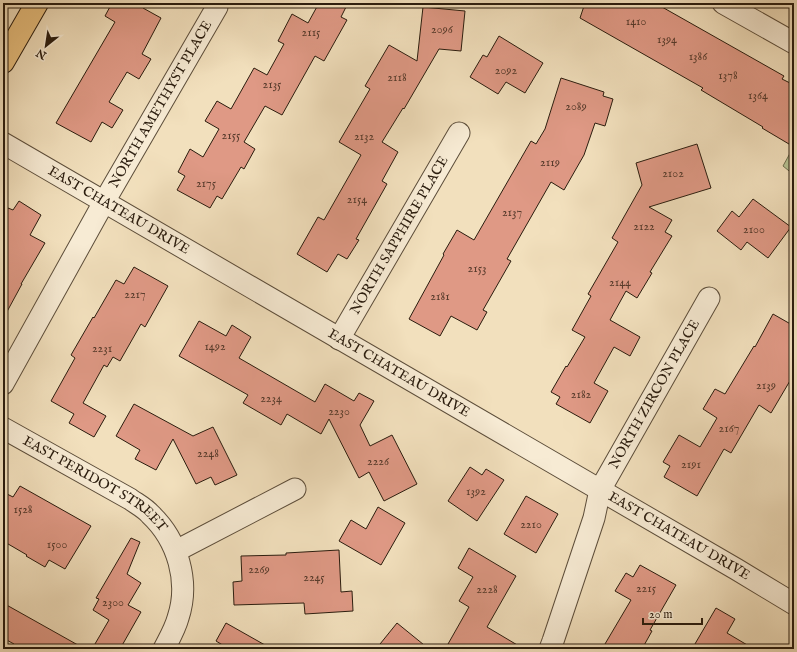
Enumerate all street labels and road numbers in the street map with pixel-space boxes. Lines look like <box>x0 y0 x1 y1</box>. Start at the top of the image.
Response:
street label: NORTH AMETHYST PLACE <box>105 17 216 191</box>
street label: NORTH SAPPHIRE PLACE <box>346 153 453 318</box>
street label: EAST CHATEAU DRIVE <box>45 162 193 259</box>
street label: NORTH ZIRCON PLACE <box>605 316 704 472</box>
street label: EAST CHATEAU DRIVE <box>325 325 473 422</box>
street label: EAST PERIDOT STREET <box>20 432 172 536</box>
street label: EAST CHATEAU DRIVE <box>605 488 754 584</box>

